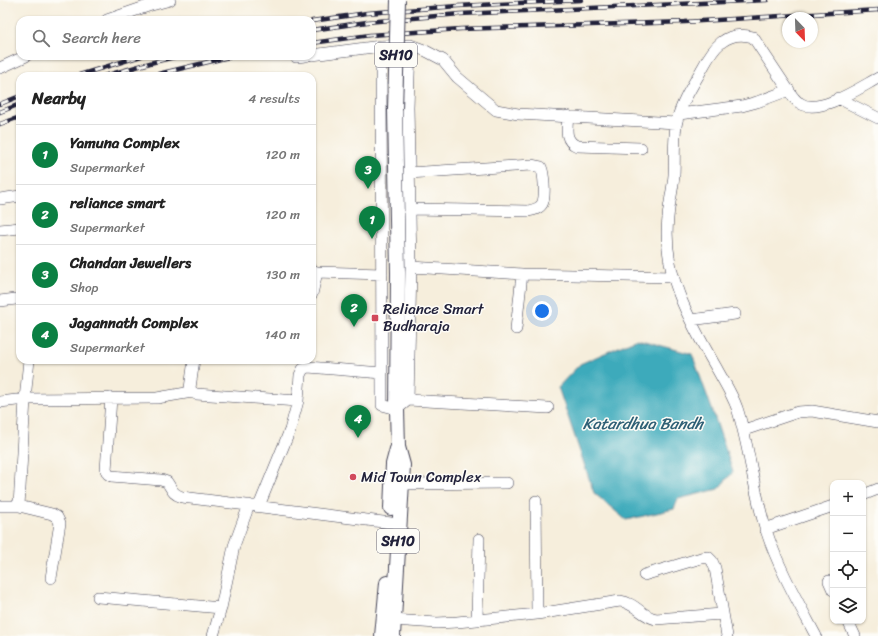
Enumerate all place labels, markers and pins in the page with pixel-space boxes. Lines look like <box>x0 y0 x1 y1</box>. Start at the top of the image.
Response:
pin: 3 <box>355 156 381 189</box>
pin: 1 <box>359 206 385 239</box>
pin: 2 <box>341 294 367 327</box>
place label: Reliance Smart Budharaja <box>383 296 485 339</box>
marker: Reliance Smart Budharaja <box>370 313 380 323</box>
pin: 4 <box>345 405 371 438</box>
place label: Mid Town Complex <box>361 464 482 490</box>
marker: Mid Town Complex <box>348 472 358 482</box>

